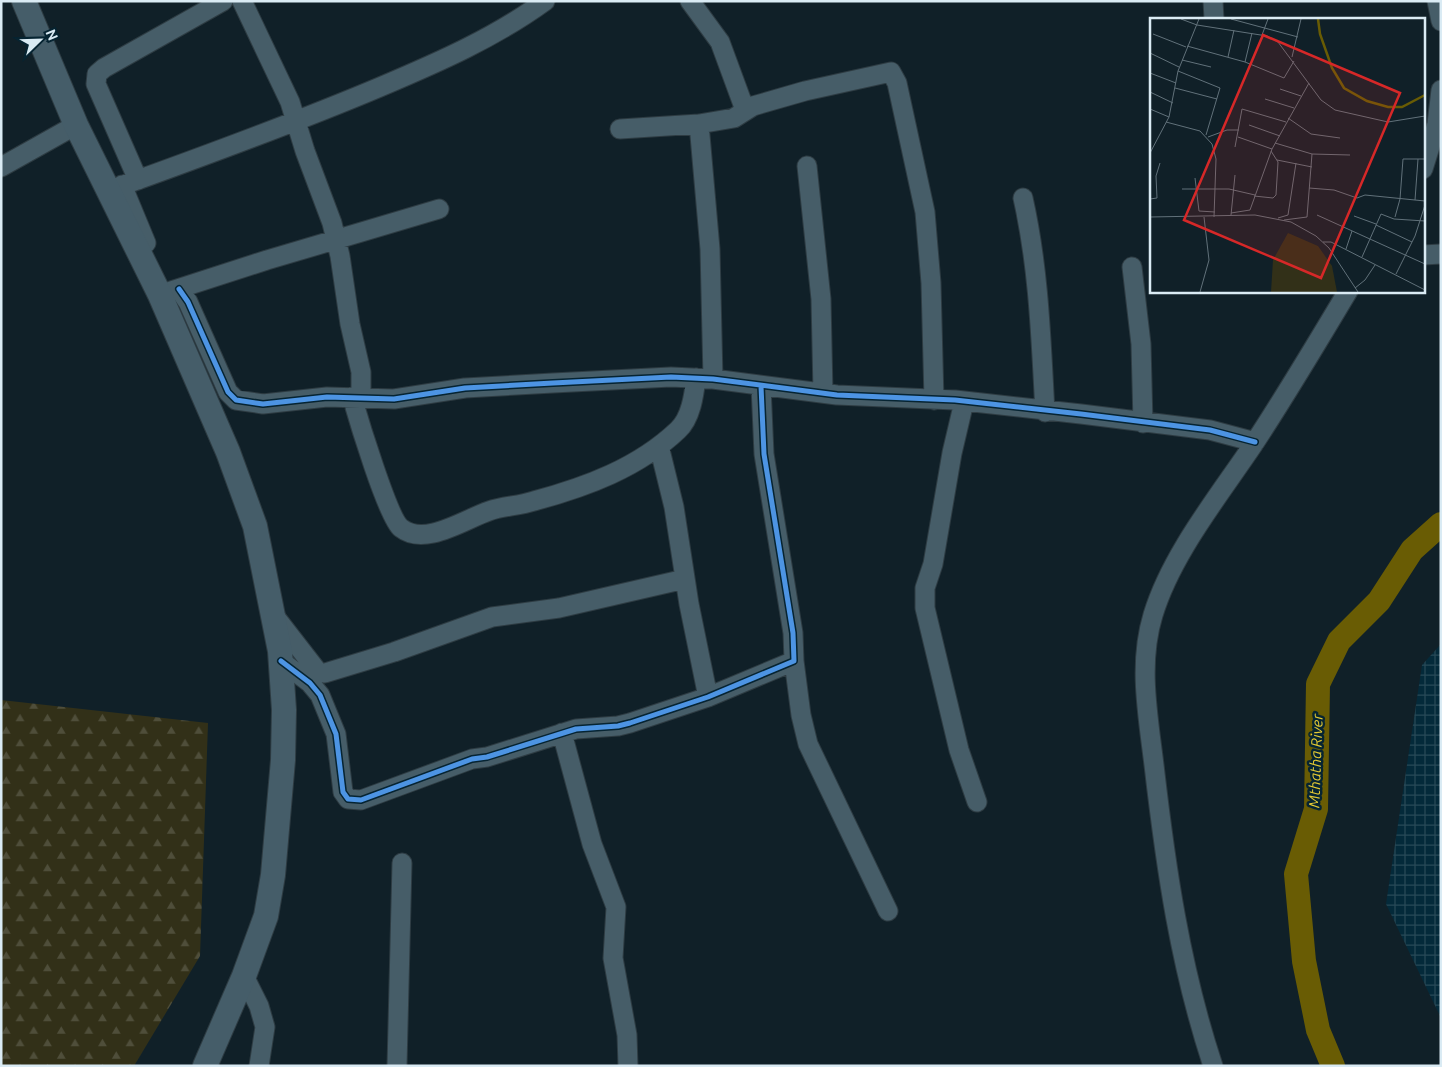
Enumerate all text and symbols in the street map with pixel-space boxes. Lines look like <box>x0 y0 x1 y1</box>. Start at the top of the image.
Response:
north arrow <box>15 15 65 65</box>
inset map <box>1150 18 1424 292</box>
text: N <box>43 27 61 43</box>
water label: Mthatha River <box>1305 712 1326 808</box>

